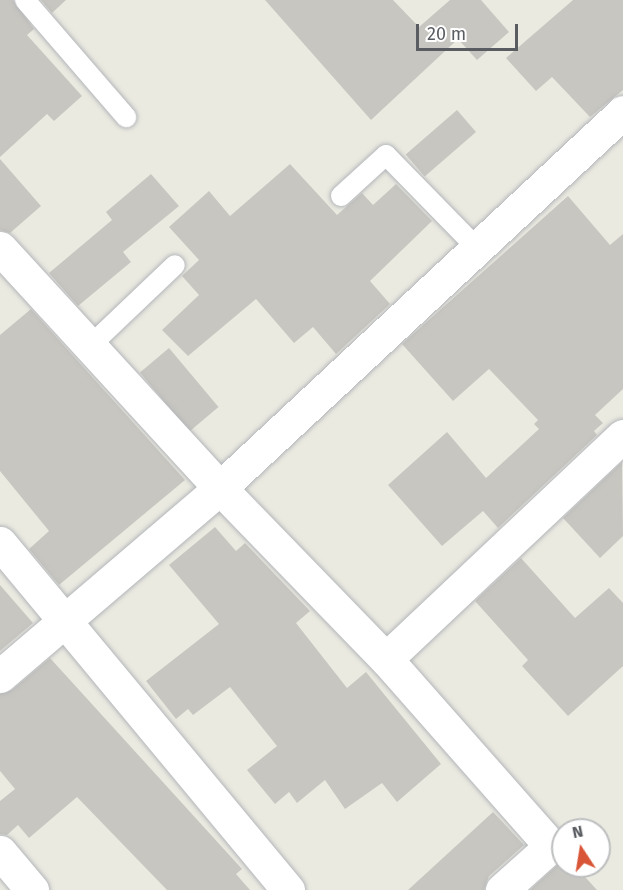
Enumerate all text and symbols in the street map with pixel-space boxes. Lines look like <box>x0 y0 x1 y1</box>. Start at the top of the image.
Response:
scale bar <box>419 12 521 50</box>
text: 20 m <box>427 23 466 45</box>
north arrow <box>551 818 611 878</box>
text: N <box>570 821 585 842</box>

